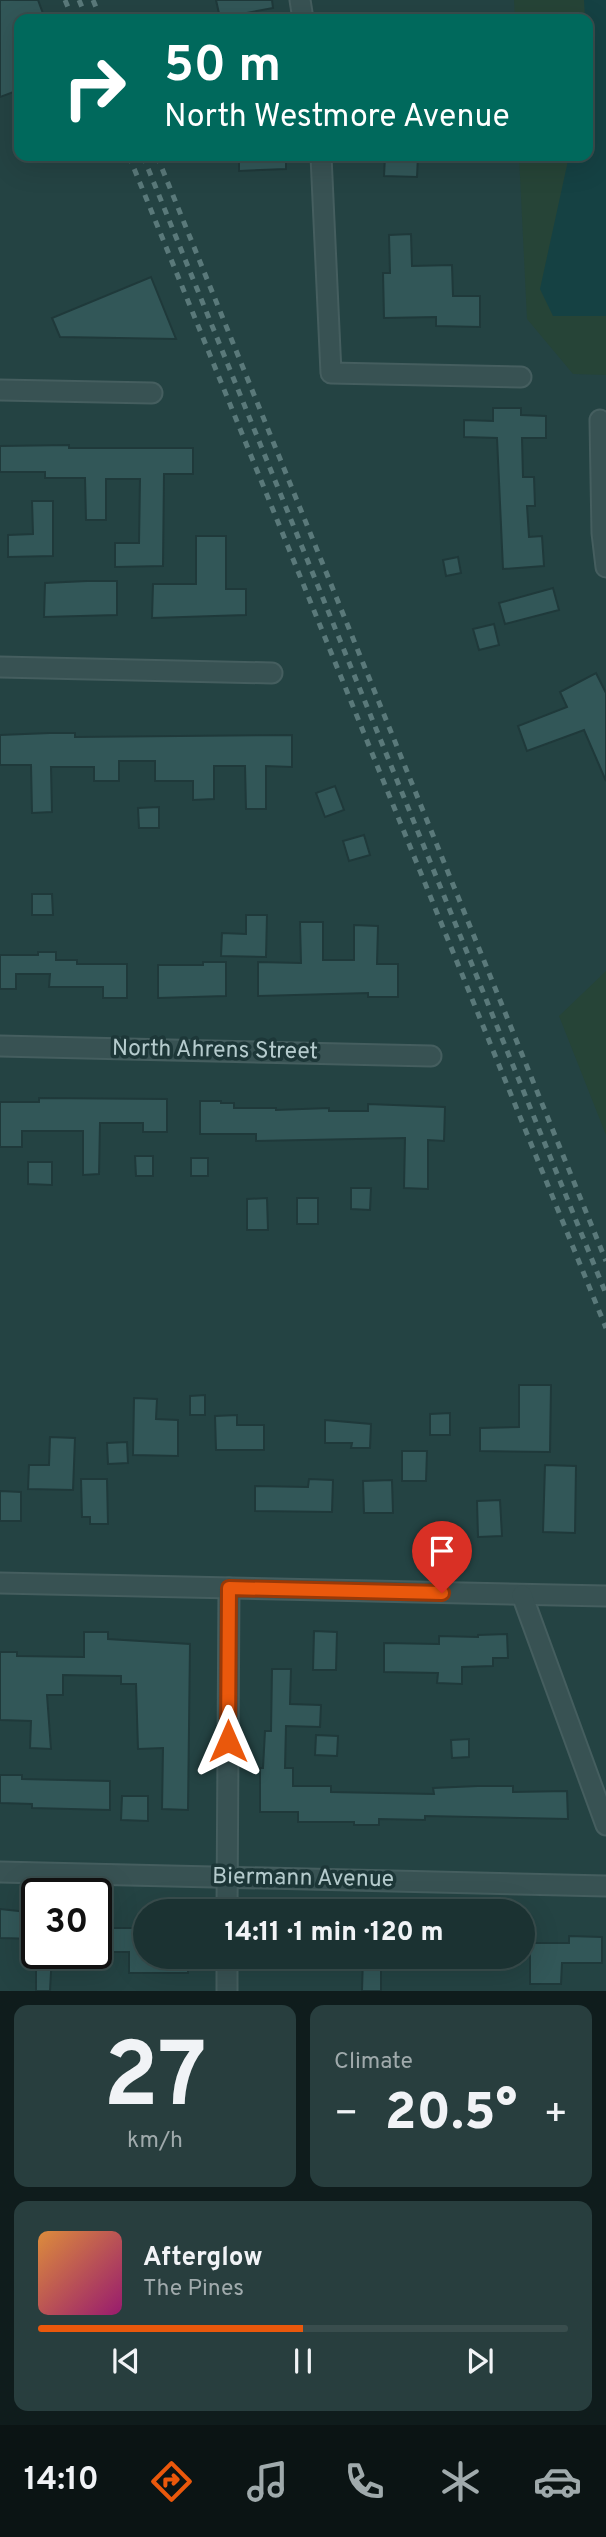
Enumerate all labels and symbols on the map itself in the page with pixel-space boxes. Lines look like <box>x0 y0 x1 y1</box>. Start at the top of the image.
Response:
street label: North Ahrens Street <box>112 1035 318 1067</box>
pin <box>412 1521 472 1593</box>
position arrow <box>191 1704 265 1778</box>
street label: Biermann Avenue <box>212 1863 394 1895</box>
speed limit sign: 30 <box>21 1878 112 1969</box>

